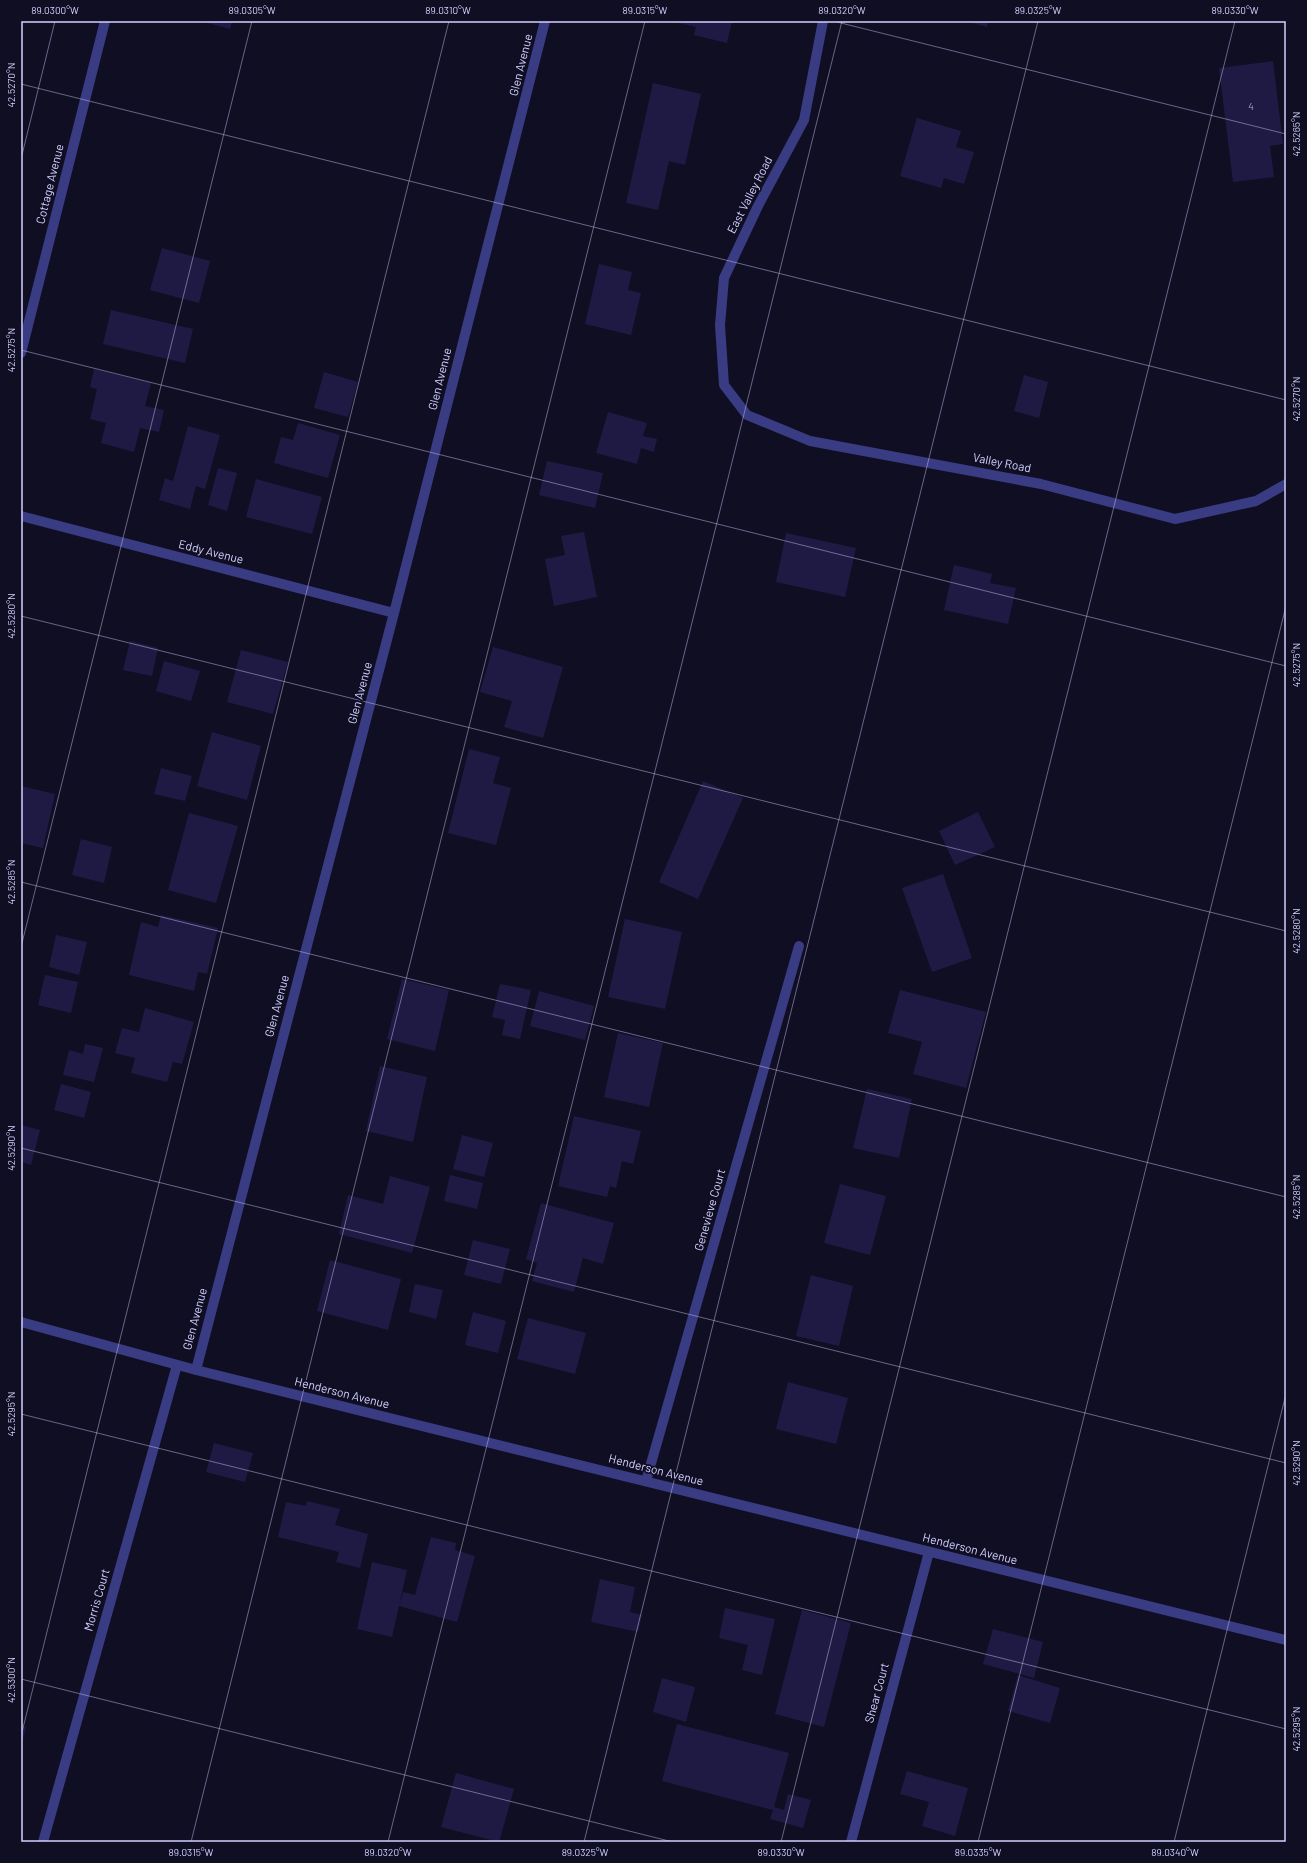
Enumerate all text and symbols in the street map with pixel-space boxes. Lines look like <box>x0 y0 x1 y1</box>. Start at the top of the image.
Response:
text: 89.0300°W <box>31 4 79 16</box>
text: 89.0305°W <box>228 4 276 16</box>
text: 89.0310°W <box>425 4 471 16</box>
text: 89.0315°W <box>623 4 668 16</box>
text: 89.0320°W <box>818 4 866 16</box>
text: 89.0325°W <box>1015 4 1062 16</box>
text: 89.0330°W <box>1211 4 1259 16</box>
street label: Glen Avenue <box>506 32 535 97</box>
text: 42.5270°N <box>5 62 17 108</box>
house number: 4 <box>1248 100 1254 112</box>
text: 42.5265°N <box>1290 111 1302 157</box>
street label: Cottage Avenue <box>32 142 66 225</box>
street label: East Valley Road <box>724 154 775 235</box>
text: 42.5275°N <box>5 328 17 372</box>
street label: Glen Avenue <box>425 346 454 411</box>
text: 42.5270°N <box>1290 376 1302 422</box>
street label: Valley Road <box>972 450 1032 475</box>
street label: Eddy Avenue <box>177 536 245 566</box>
text: 42.5280°N <box>5 593 17 639</box>
text: 42.5275°N <box>1290 643 1302 687</box>
street label: Glen Avenue <box>344 660 374 725</box>
text: 42.5285°N <box>5 859 17 905</box>
text: 42.5280°N <box>1290 908 1302 954</box>
street label: Glen Avenue <box>261 973 291 1038</box>
text: 42.5290°N <box>5 1125 17 1171</box>
street label: Genevieve Court <box>691 1167 727 1252</box>
text: 42.5285°N <box>1290 1174 1302 1220</box>
street label: Glen Avenue <box>179 1286 209 1351</box>
street label: Henderson Avenue <box>293 1373 391 1411</box>
text: 42.5295°N <box>5 1391 17 1437</box>
text: 42.5290°N <box>1290 1440 1302 1486</box>
street label: Henderson Avenue <box>607 1450 705 1488</box>
street label: Henderson Avenue <box>921 1529 1019 1567</box>
street label: Morris Court <box>80 1567 112 1633</box>
text: 42.5300°N <box>5 1657 17 1703</box>
street label: Shear Court <box>861 1661 891 1724</box>
text: 42.5295°N <box>1290 1706 1302 1752</box>
text: 89.0315°W <box>169 1846 214 1858</box>
text: 89.0320°W <box>364 1846 412 1858</box>
text: 89.0325°W <box>562 1846 609 1858</box>
text: 89.0330°W <box>757 1846 805 1858</box>
text: 89.0335°W <box>955 1846 1001 1858</box>
text: 89.0340°W <box>1151 1846 1199 1858</box>

